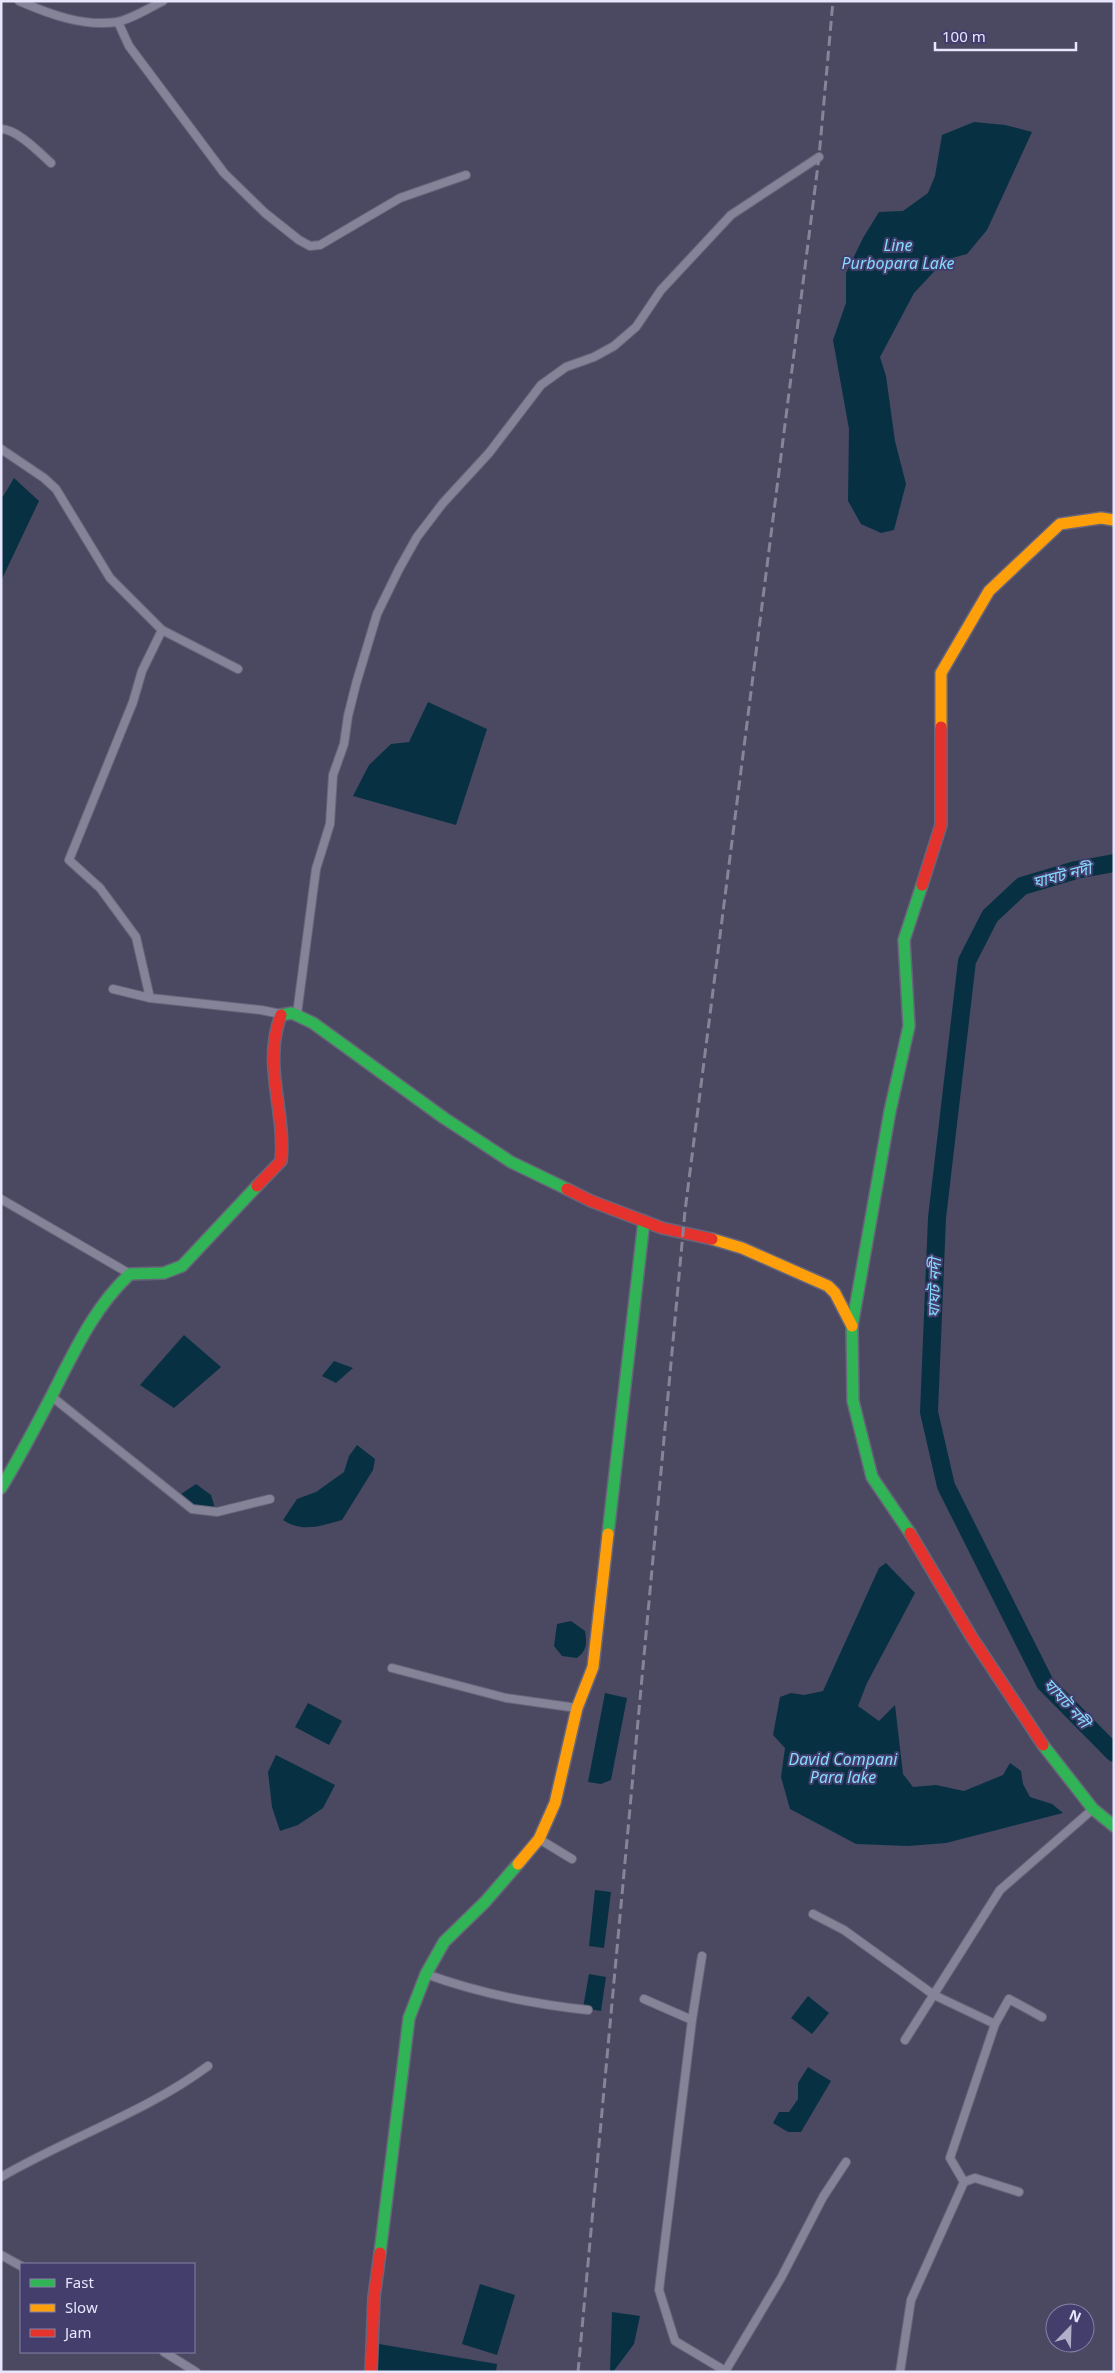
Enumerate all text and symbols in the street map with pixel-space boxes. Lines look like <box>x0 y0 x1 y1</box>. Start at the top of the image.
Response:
scale bar <box>935 20 1076 52</box>
text: 100 m <box>942 26 986 46</box>
water label: Line Purbopara Lake <box>842 234 954 274</box>
water label: ঘাঘট নদী <box>1030 856 1096 893</box>
water label: ঘাঘট নদী <box>922 1255 946 1318</box>
water label: ঘাঘট নদী <box>1039 1673 1097 1735</box>
water label: David Compani Para lake <box>789 1748 898 1788</box>
legend <box>20 2263 195 2353</box>
text: Fast <box>65 2272 94 2292</box>
text: Slow <box>65 2297 98 2317</box>
north arrow <box>1045 2303 1095 2353</box>
text: N <box>1066 2305 1084 2327</box>
text: Jam <box>63 2322 92 2342</box>

